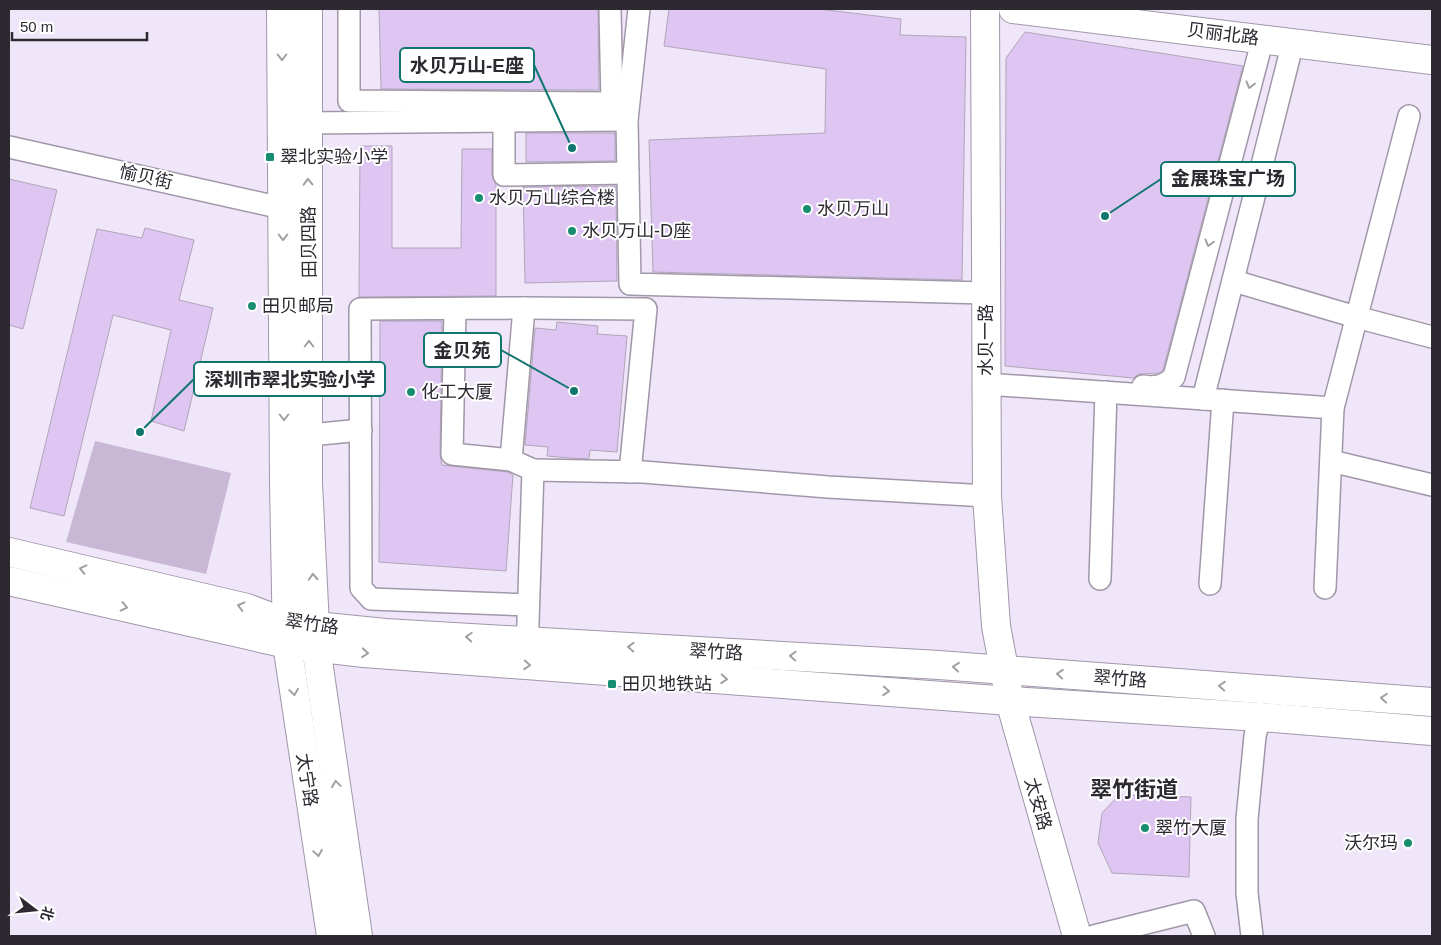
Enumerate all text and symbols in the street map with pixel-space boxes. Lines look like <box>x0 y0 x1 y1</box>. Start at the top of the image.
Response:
scale bar <box>12 10 148 42</box>
text: 50 m <box>20 18 53 35</box>
street label: 贝丽北路 <box>1186 20 1260 48</box>
callout: 水贝万山-E座 <box>400 48 534 82</box>
one-way arrow <box>277 54 287 62</box>
text: 水贝万山-E座 <box>410 55 524 76</box>
one-way arrow <box>1246 81 1256 89</box>
place label: 翠北实验小学 <box>280 147 388 167</box>
marker: 翠北实验小学 <box>264 151 276 163</box>
street label: 愉贝街 <box>117 161 175 193</box>
callout: 金展珠宝广场 <box>1161 162 1295 196</box>
text: 金展珠宝广场 <box>1171 168 1285 189</box>
one-way arrow <box>303 177 313 185</box>
place label: 水贝万山综合楼 <box>489 188 615 208</box>
marker: 水贝万山综合楼 <box>473 192 485 204</box>
place label: 水贝万山 <box>817 199 889 219</box>
marker: 水贝万山 <box>801 203 813 215</box>
street label: 田贝四路 <box>298 206 320 278</box>
place label: 水贝万山-D座 <box>582 221 691 241</box>
marker: 水贝万山-D座 <box>566 225 578 237</box>
one-way arrow <box>277 234 288 242</box>
one-way arrow <box>1204 238 1215 247</box>
place label: 田贝邮局 <box>262 296 334 316</box>
marker: 田贝邮局 <box>246 300 258 312</box>
street label: 水贝一路 <box>976 304 996 376</box>
callout: 金贝苑 <box>424 333 501 367</box>
one-way arrow <box>304 340 314 348</box>
text: 金贝苑 <box>433 340 491 361</box>
callout: 深圳市翠北实验小学 <box>194 362 385 396</box>
text: 深圳市翠北实验小学 <box>204 369 376 390</box>
place label: 化工大厦 <box>421 382 493 402</box>
marker: 化工大厦 <box>405 386 417 398</box>
one-way arrow <box>279 414 289 422</box>
one-way arrow <box>78 564 87 575</box>
one-way arrow <box>307 572 318 580</box>
one-way arrow <box>120 601 129 612</box>
one-way arrow <box>237 602 245 612</box>
street label: 翠竹路 <box>284 610 340 638</box>
one-way arrow <box>465 632 473 643</box>
one-way arrow <box>627 641 635 652</box>
street label: 翠竹路 <box>689 641 743 663</box>
one-way arrow <box>361 647 369 658</box>
one-way arrow <box>789 651 797 662</box>
one-way arrow <box>523 659 531 670</box>
one-way arrow <box>951 661 959 672</box>
street label: 翠竹路 <box>1092 667 1148 691</box>
one-way arrow <box>1055 669 1063 680</box>
one-way arrow <box>720 673 728 684</box>
place label: 田贝地铁站 <box>622 674 712 694</box>
marker: 田贝地铁站 <box>606 678 618 690</box>
one-way arrow <box>1217 681 1225 692</box>
one-way arrow <box>882 685 890 696</box>
one-way arrow <box>288 689 299 697</box>
one-way arrow <box>1379 693 1387 704</box>
street label: 太宁路 <box>293 752 321 808</box>
street label: 太安路 <box>1021 775 1055 833</box>
district label: 翠竹街道 <box>1090 777 1178 802</box>
one-way arrow <box>332 780 342 788</box>
place label: 翠竹大厦 <box>1155 818 1227 838</box>
marker: 翠竹大厦 <box>1139 822 1151 834</box>
place label: 沃尔玛 <box>1344 833 1398 853</box>
marker: 沃尔玛 <box>1402 837 1414 849</box>
one-way arrow <box>312 849 323 857</box>
north arrow <box>10 885 60 935</box>
text: 北 <box>38 905 57 923</box>

